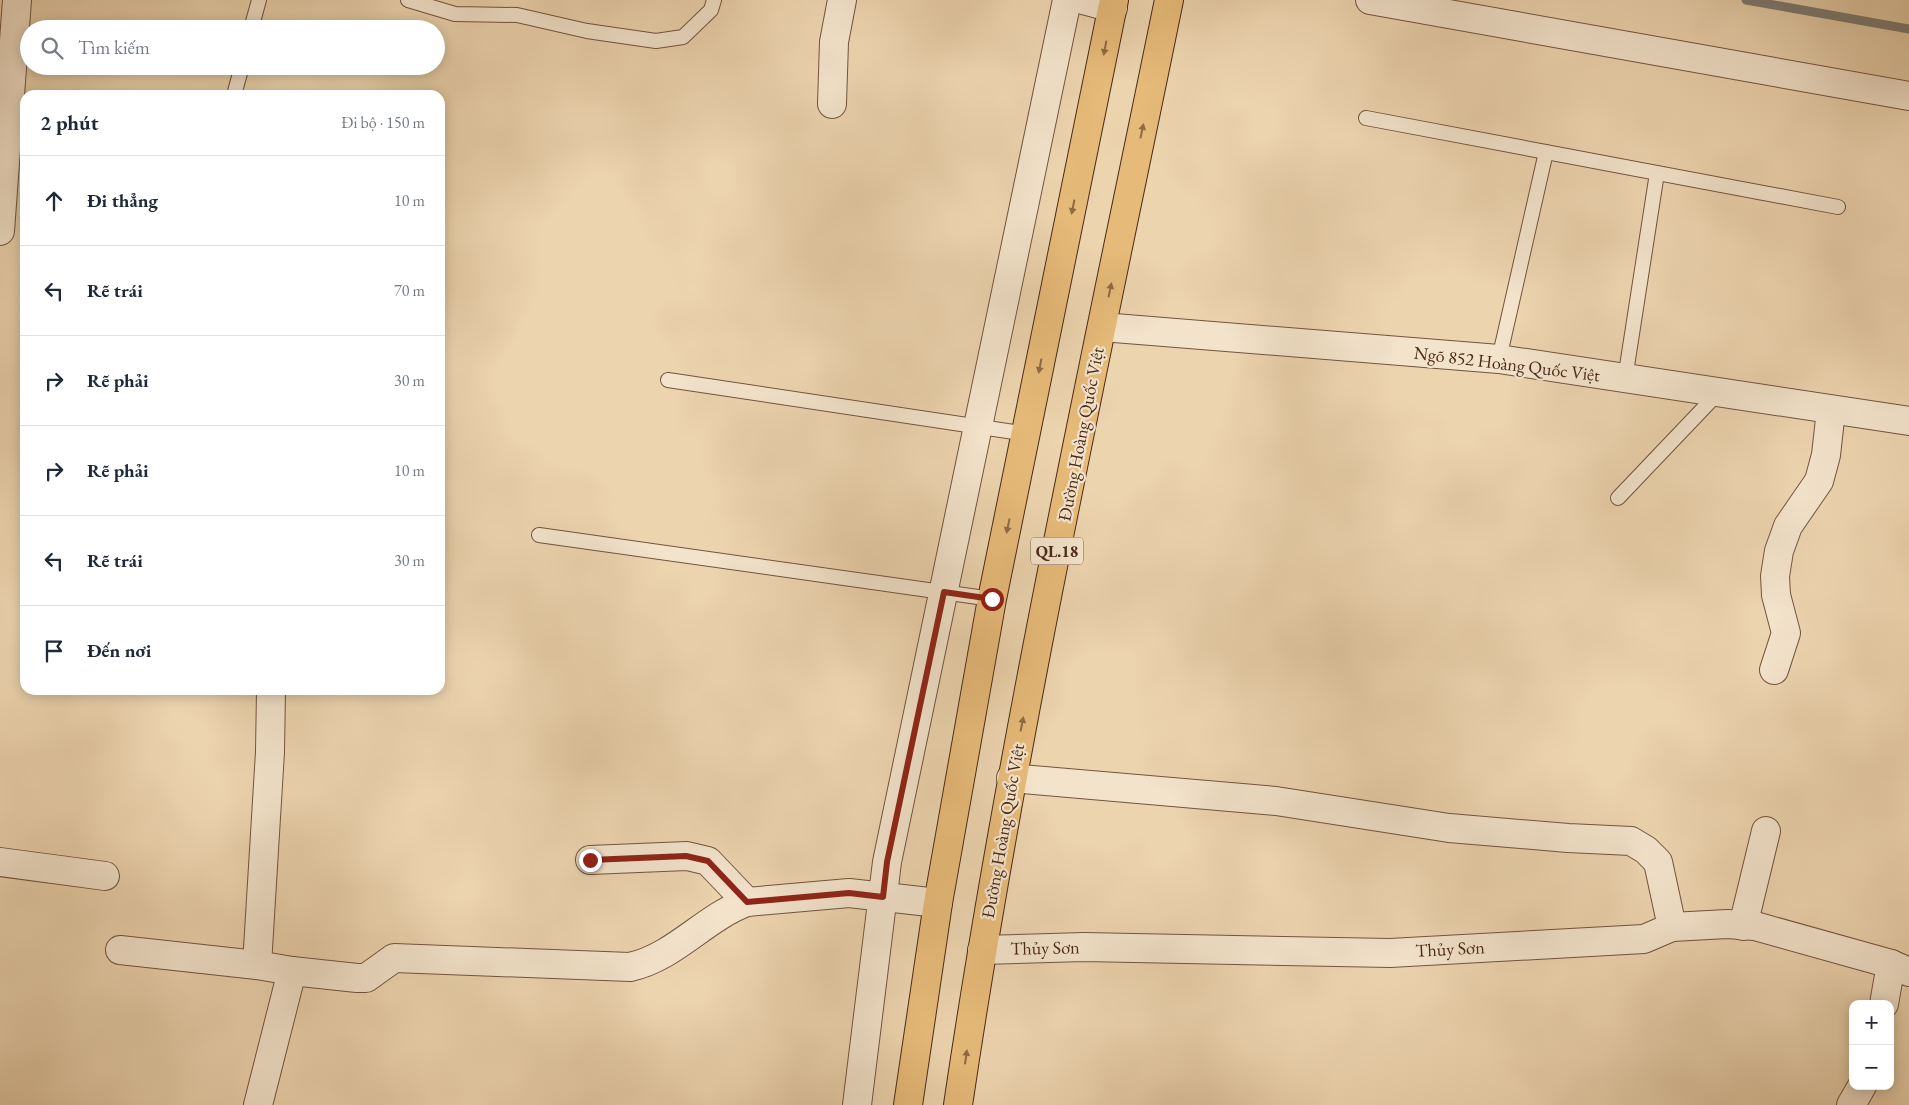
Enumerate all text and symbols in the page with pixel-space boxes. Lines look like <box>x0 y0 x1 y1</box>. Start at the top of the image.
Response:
search box <box>20 20 445 75</box>
icon: search <box>38 34 66 62</box>
text: Tìm kiếm <box>78 35 150 60</box>
one-way arrow <box>1100 40 1108 56</box>
text: 2 phút <box>40 109 99 136</box>
text: Đi bộ · 150 m <box>341 112 425 133</box>
one-way arrow <box>1138 124 1146 139</box>
icon: ahead <box>40 187 68 215</box>
text: Đi thẳng <box>87 188 158 213</box>
text: 10 m <box>394 190 425 211</box>
one-way arrow <box>1068 200 1076 216</box>
icon: left <box>40 277 68 305</box>
text: Rẽ trái <box>87 278 143 303</box>
text: 70 m <box>394 280 425 301</box>
one-way arrow <box>1106 282 1114 298</box>
street label: Ngõ 852 Hoàng Quốc Việt <box>1413 341 1602 386</box>
street label: Đường Hoàng Quốc Việt <box>1052 345 1109 523</box>
one-way arrow <box>1036 359 1044 375</box>
icon: right <box>40 367 68 395</box>
text: Rẽ phải <box>87 368 149 393</box>
text: 30 m <box>394 370 425 391</box>
icon: right <box>40 457 68 485</box>
text: Rẽ phải <box>87 458 149 483</box>
text: 10 m <box>394 460 425 481</box>
one-way arrow <box>1003 518 1011 534</box>
road number: QL.18 <box>1031 538 1083 564</box>
icon: left <box>40 547 68 575</box>
text: Rẽ trái <box>87 548 143 573</box>
text: 30 m <box>394 550 425 571</box>
route start <box>981 588 1004 611</box>
icon: arrive <box>40 637 68 665</box>
text: Đến nơi <box>87 638 151 663</box>
one-way arrow <box>1018 717 1026 732</box>
street label: Đường Hoàng Quốc Việt <box>976 742 1029 920</box>
route end <box>579 849 602 872</box>
street label: Thủy Sơn <box>1010 935 1080 960</box>
street label: Thủy Sơn <box>1415 935 1486 962</box>
map controls <box>1849 1000 1894 1090</box>
button: + <box>1849 1000 1894 1045</box>
button: − <box>1849 1045 1894 1090</box>
one-way arrow <box>962 1048 970 1064</box>

